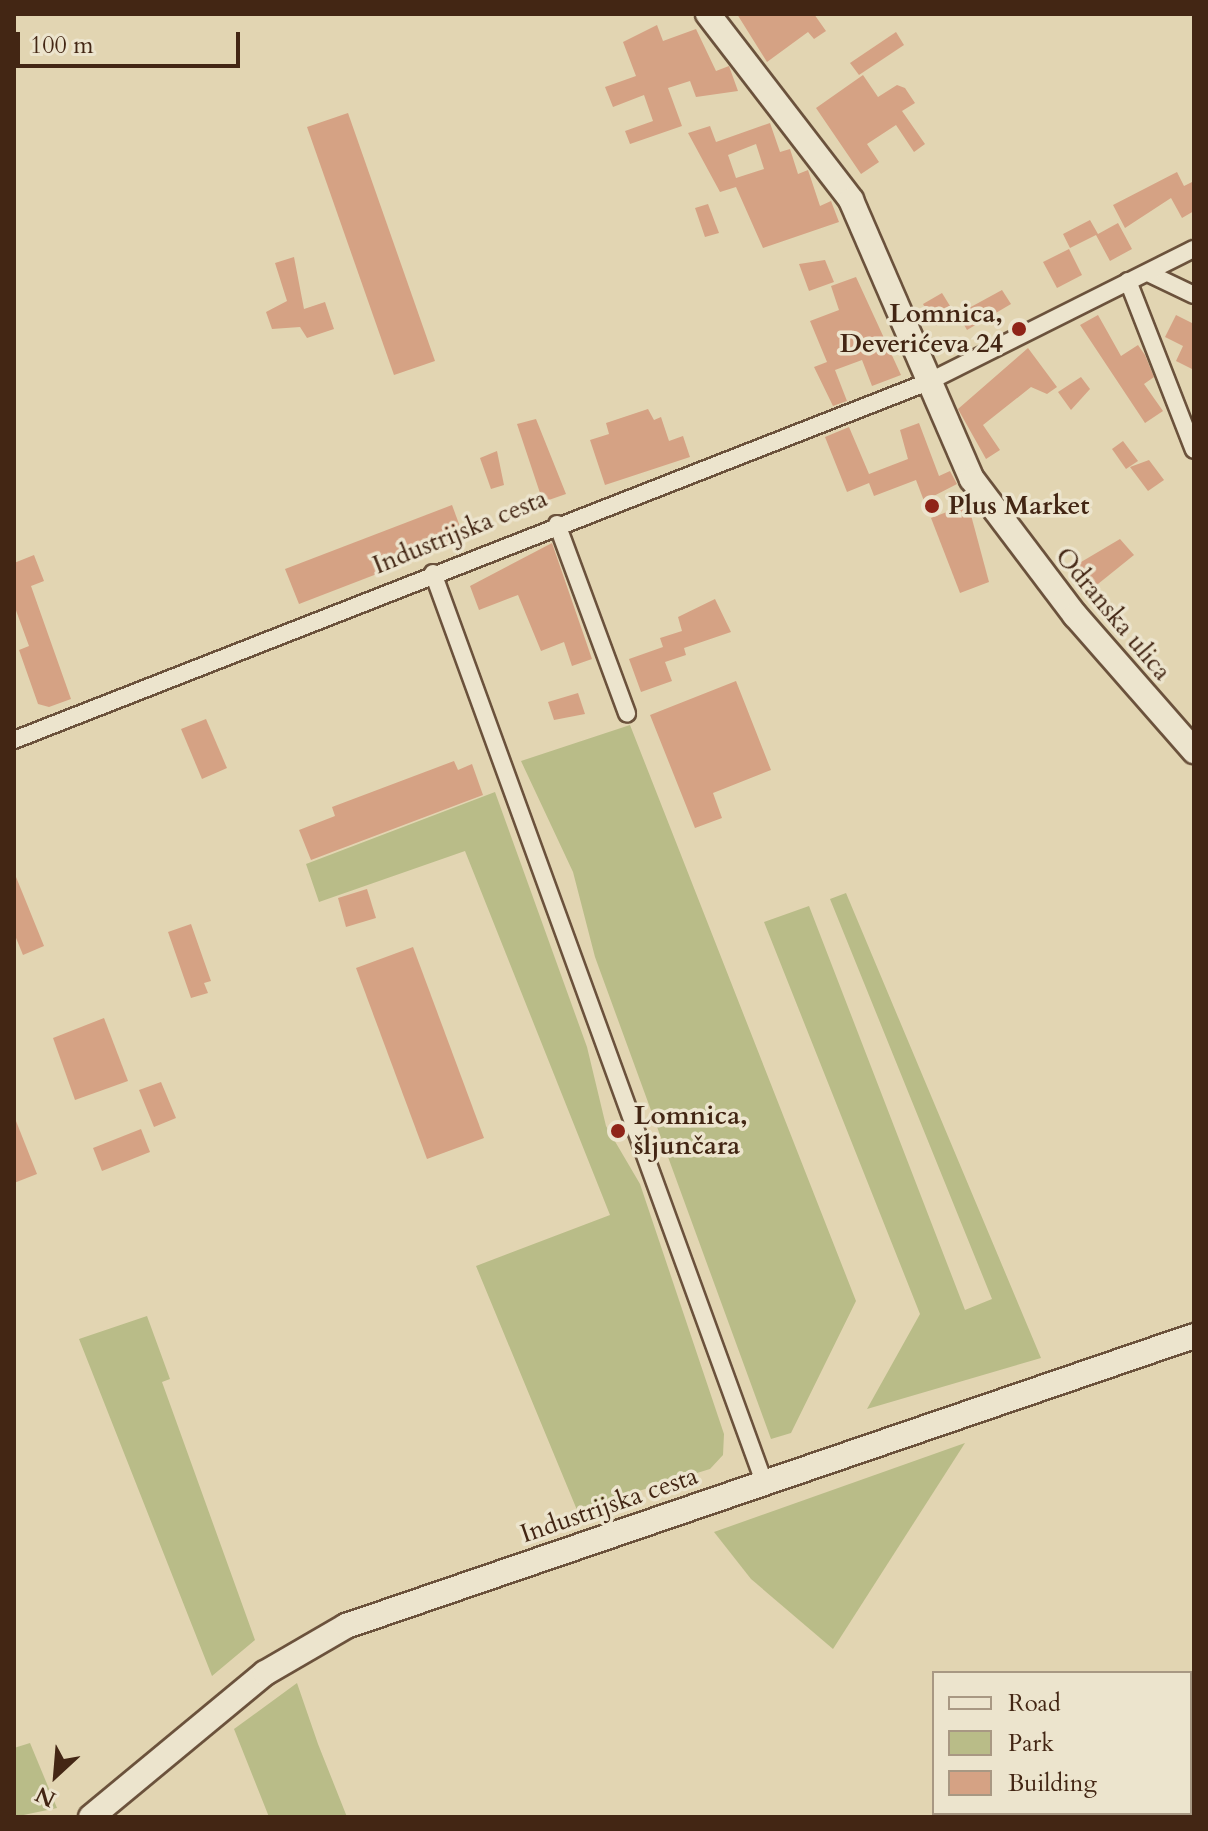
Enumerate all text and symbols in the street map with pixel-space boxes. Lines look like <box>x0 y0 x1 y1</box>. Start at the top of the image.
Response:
scale bar <box>20 16 244 66</box>
text: 100 m <box>30 29 94 62</box>
place label: Lomnica, Deverićeva 24 <box>840 298 1003 360</box>
marker: Lomnica, Deverićeva 24 <box>1010 320 1028 338</box>
street label: Industrijska cesta <box>368 483 552 581</box>
place label: Plus Market <box>948 490 1090 522</box>
marker: Plus Market <box>923 497 941 515</box>
street label: Odranska ulica <box>1048 541 1178 687</box>
place label: Lomnica, šljunčara <box>634 1100 748 1162</box>
marker: Lomnica, šljunčara <box>609 1122 627 1140</box>
street label: Industrijska cesta <box>516 1460 702 1550</box>
legend <box>932 1671 1192 1815</box>
text: Road <box>1008 1687 1061 1720</box>
text: Park <box>1008 1727 1054 1760</box>
north arrow <box>16 1735 96 1815</box>
text: Building <box>1008 1767 1097 1800</box>
text: N <box>30 1779 61 1814</box>

